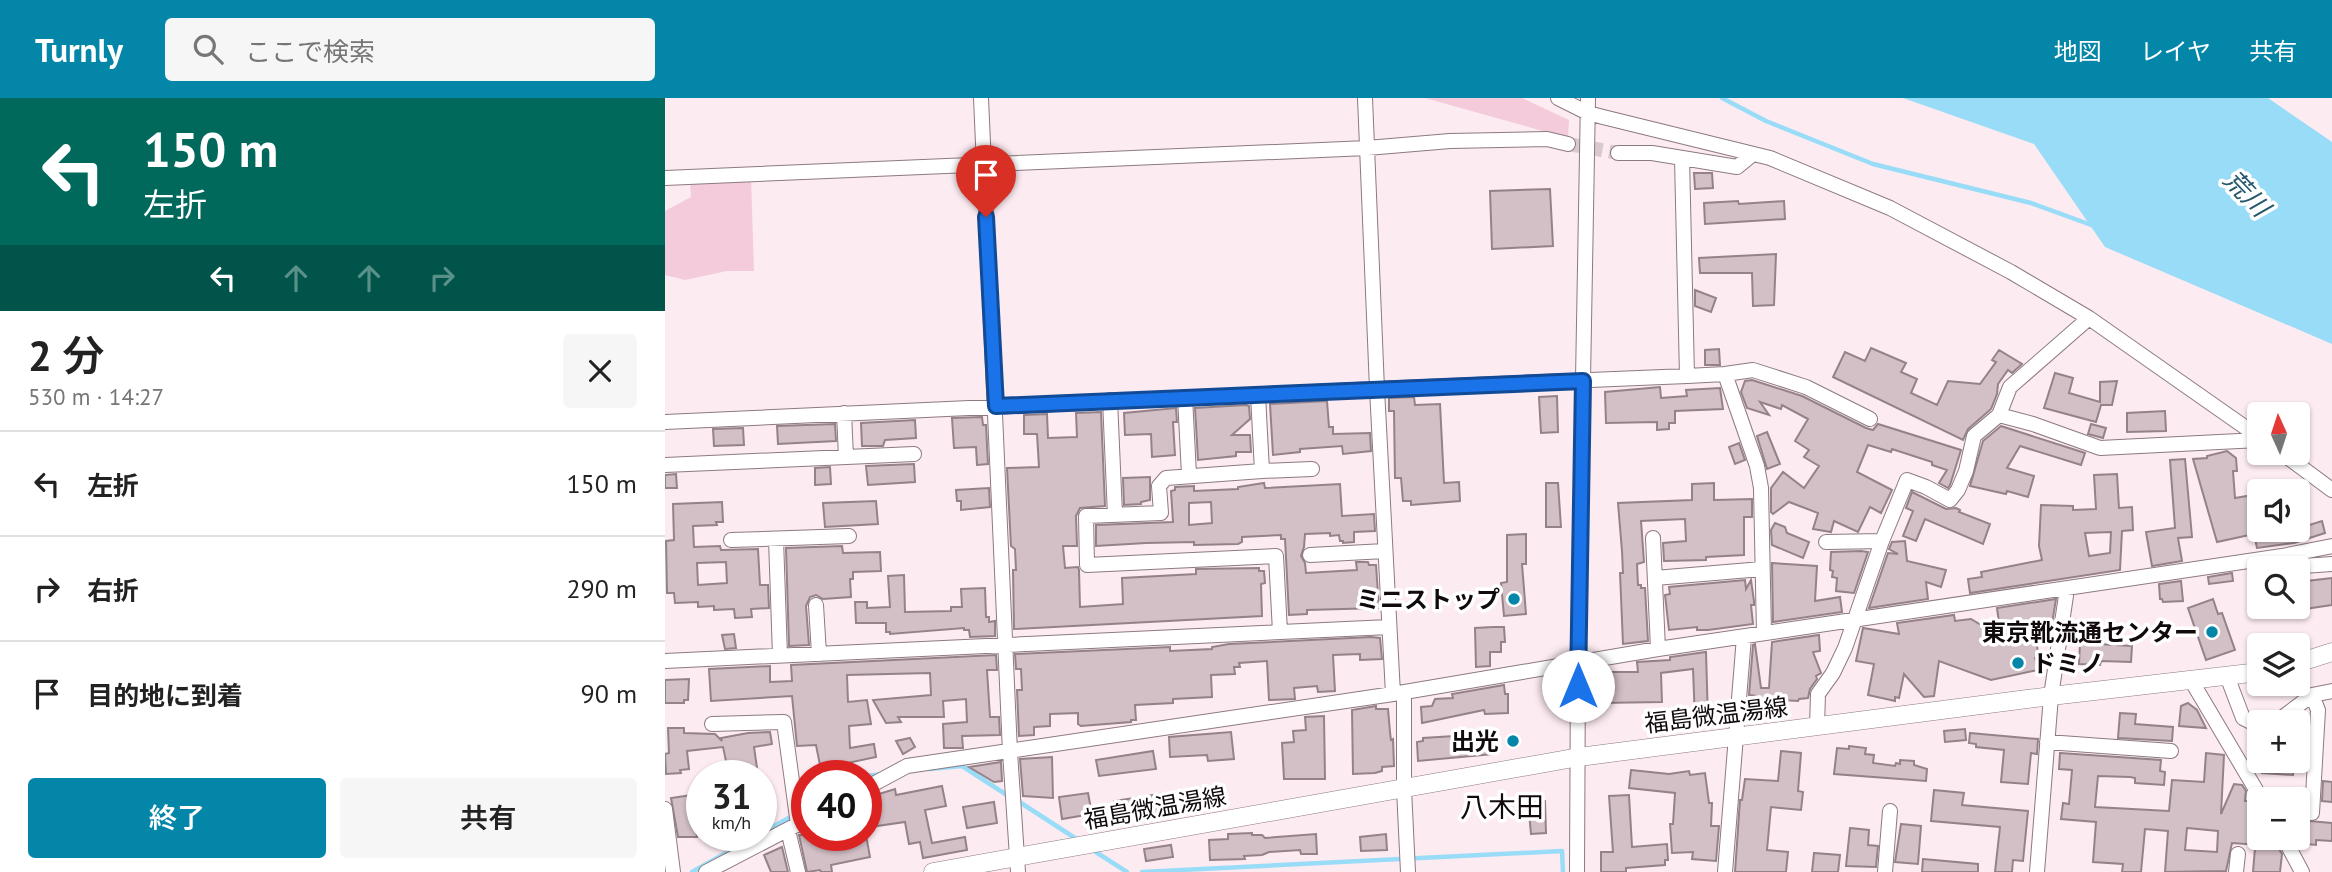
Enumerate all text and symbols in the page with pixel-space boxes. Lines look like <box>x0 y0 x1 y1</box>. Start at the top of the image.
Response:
search box <box>165 18 655 81</box>
text: Turnly <box>35 28 123 71</box>
icon: search <box>189 30 227 68</box>
text: ここで検索 <box>245 35 375 68</box>
text: 地図 <box>2054 36 2102 67</box>
text: レイヤ <box>2140 36 2211 67</box>
text: 共有 <box>2249 36 2297 67</box>
text: 150 m <box>143 117 278 181</box>
icon: left <box>28 126 119 217</box>
pin <box>956 145 1016 217</box>
icon: arrive <box>967 156 1005 194</box>
water label: 荒川 <box>2217 163 2279 225</box>
text: 左折 <box>143 183 207 225</box>
icon: left <box>204 259 242 297</box>
icon: ahead <box>277 259 315 297</box>
icon: ahead <box>350 259 388 297</box>
icon: right <box>423 259 461 297</box>
text: 2 分 <box>28 328 104 383</box>
button: close <box>563 334 637 408</box>
text: 530 m · 14:27 <box>28 382 164 411</box>
north arrow <box>2247 402 2310 466</box>
map controls <box>2247 402 2310 850</box>
icon: left <box>28 465 66 503</box>
text: 150 m <box>566 467 637 500</box>
text: 左折 <box>87 469 139 502</box>
button: sound <box>2247 479 2310 542</box>
button: search <box>2247 556 2310 619</box>
icon: right <box>28 570 66 608</box>
text: 290 m <box>566 572 637 605</box>
text: 右折 <box>87 574 139 607</box>
place label: ミニストップ <box>1356 584 1500 615</box>
marker: ミニストップ <box>1506 591 1522 607</box>
place label: 東京靴流通センター <box>1982 617 2198 648</box>
marker: 東京靴流通センター <box>2204 624 2220 640</box>
button: layers <box>2247 633 2310 696</box>
place label: ドミノ <box>2032 648 2104 679</box>
position arrow <box>1541 649 1615 723</box>
marker: ドミノ <box>2010 655 2026 671</box>
icon: arrive <box>28 675 66 713</box>
text: 90 m <box>581 677 637 710</box>
text: 目的地に到着 <box>87 679 243 712</box>
street label: 福島微温湯線 <box>1643 691 1789 739</box>
button: + <box>2247 710 2310 773</box>
place label: 出光 <box>1451 726 1499 757</box>
marker: 出光 <box>1505 733 1521 749</box>
speed limit sign: 40 <box>791 760 882 851</box>
text: 31 <box>712 773 751 819</box>
button: 終了 <box>28 778 326 858</box>
button: 共有 <box>340 778 637 858</box>
street label: 福島微温湯線 <box>1081 780 1229 836</box>
button: − <box>2247 787 2310 850</box>
district label: 八木田 <box>1460 788 1544 825</box>
text: km/h <box>712 811 751 834</box>

